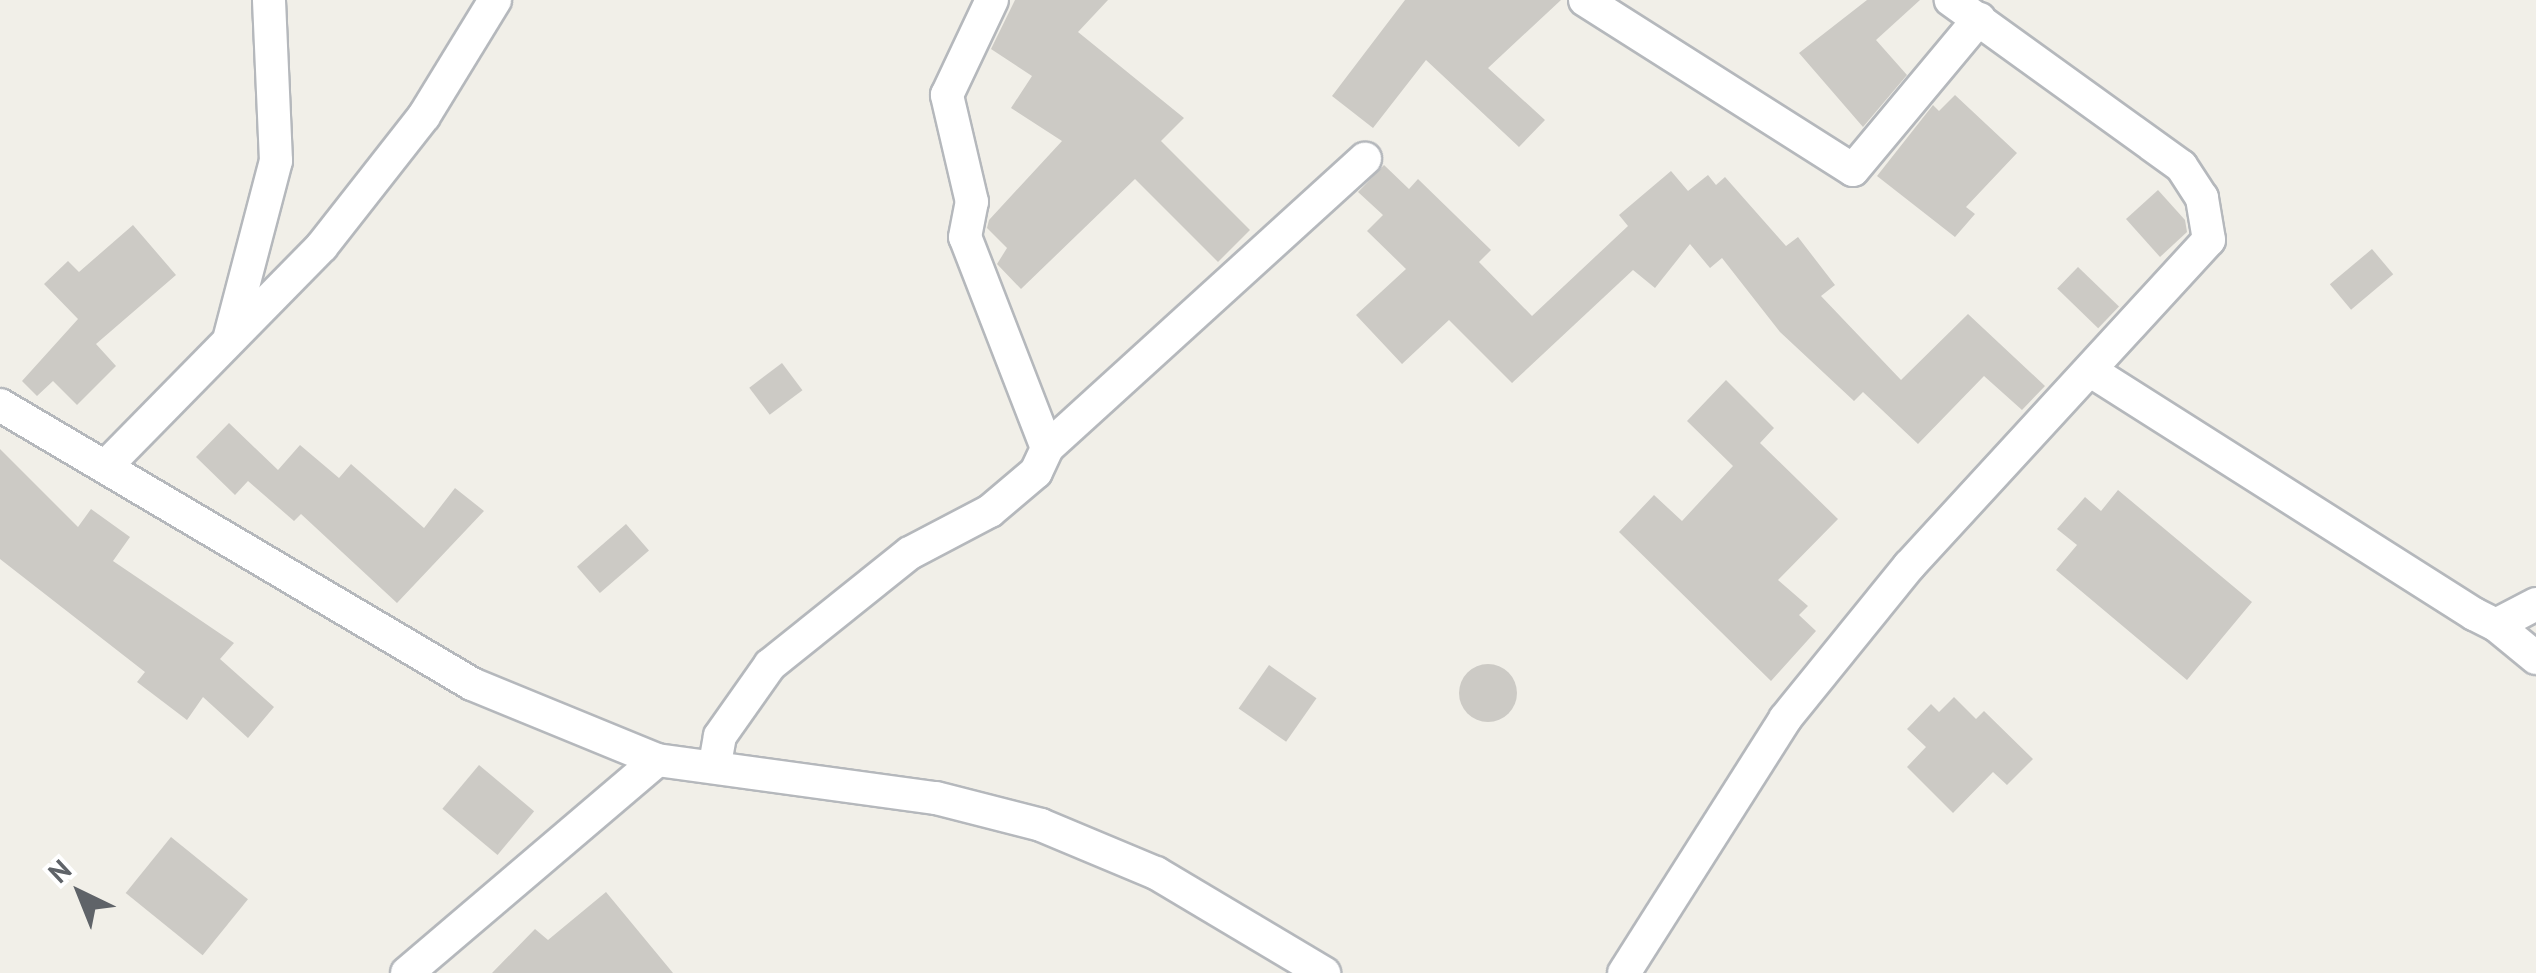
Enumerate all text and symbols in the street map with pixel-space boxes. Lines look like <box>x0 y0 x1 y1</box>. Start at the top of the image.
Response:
north arrow <box>30 843 130 943</box>
text: N <box>40 851 79 891</box>

